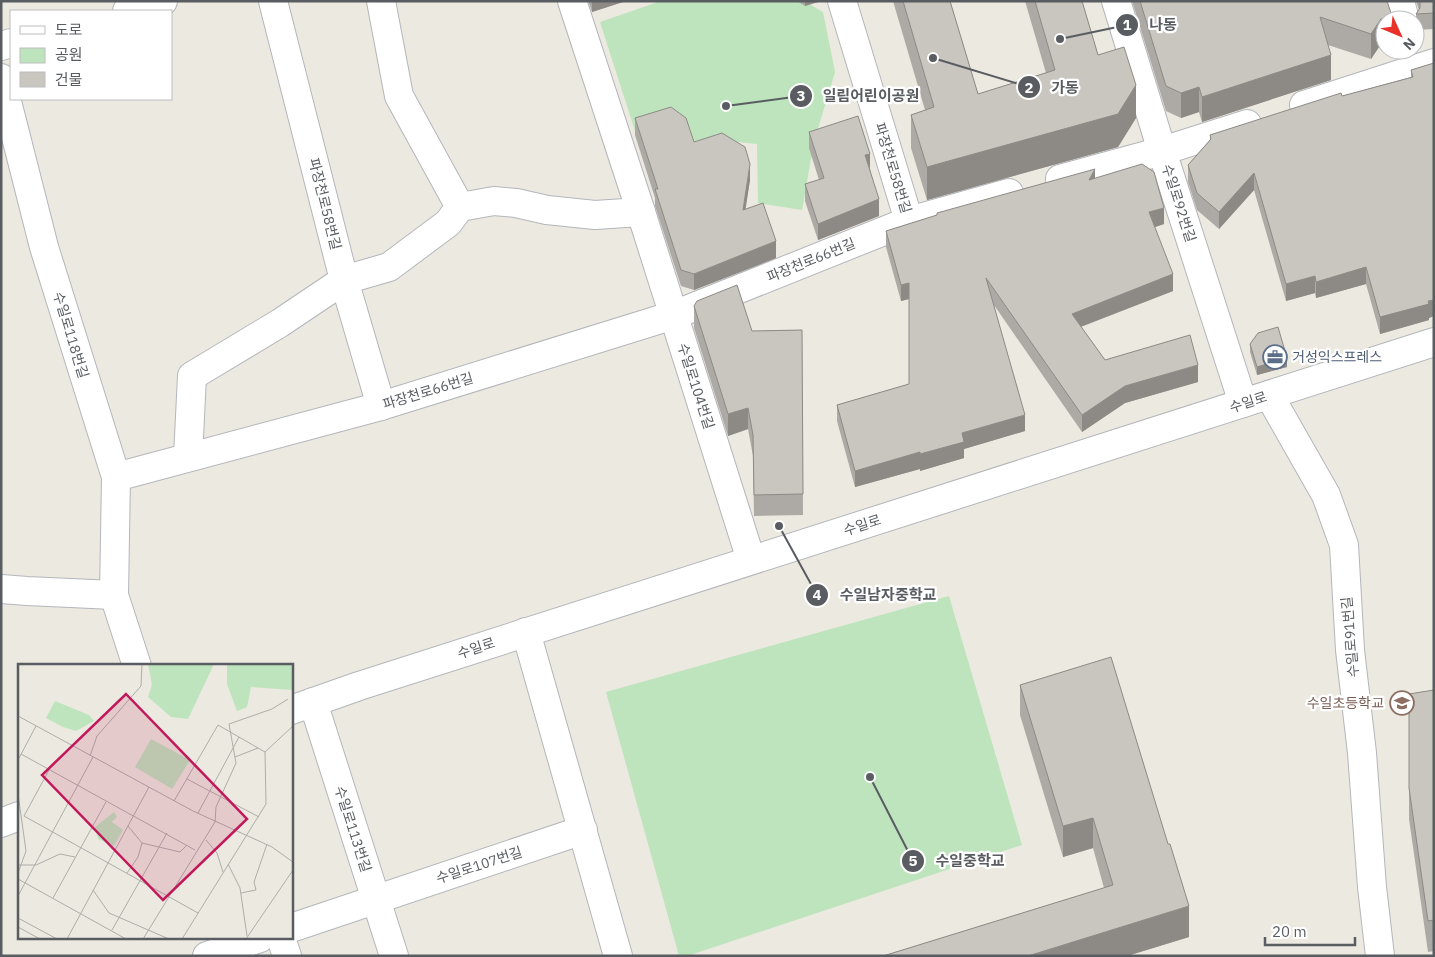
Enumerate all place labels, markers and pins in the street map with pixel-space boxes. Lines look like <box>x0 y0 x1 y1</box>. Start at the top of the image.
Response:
callout: 나동 <box>1115 10 1187 40</box>
callout: 가동 <box>1016 72 1089 102</box>
callout: 일림어린이공원 <box>788 81 930 111</box>
office icon: 거성익스프레스 <box>1262 344 1288 370</box>
place label: 거성익스프레스 <box>1292 348 1382 366</box>
callout: 수일남자중학교 <box>804 580 946 610</box>
school or university icon: 수일초등학교 <box>1389 690 1415 716</box>
place label: 수일초등학교 <box>1307 694 1384 712</box>
callout: 수일중학교 <box>900 846 1014 876</box>

